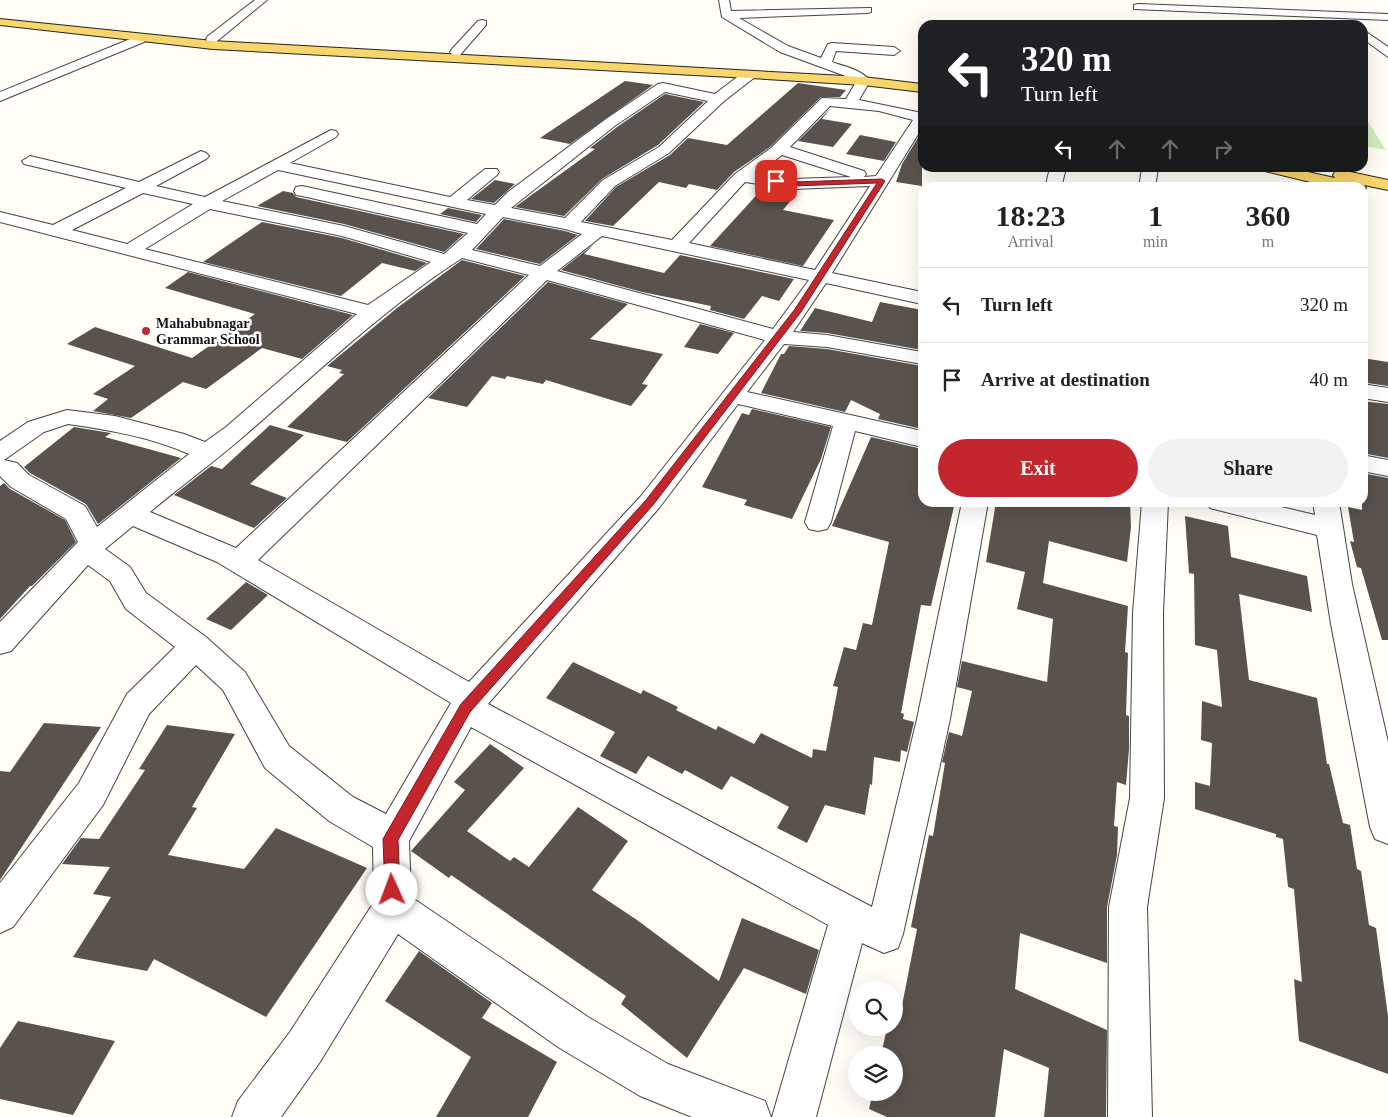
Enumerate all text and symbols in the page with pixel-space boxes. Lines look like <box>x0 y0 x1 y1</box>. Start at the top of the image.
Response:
icon: left <box>938 40 1003 105</box>
text: 320 m <box>1021 40 1111 79</box>
text: Turn left <box>1021 81 1098 106</box>
icon: left <box>1050 135 1078 163</box>
icon: ahead <box>1103 135 1131 163</box>
icon: ahead <box>1156 135 1184 163</box>
icon: right <box>1209 135 1237 163</box>
pin <box>755 160 797 202</box>
icon: arrive <box>762 167 790 195</box>
text: 18:23 <box>996 199 1066 232</box>
text: 1 <box>1148 199 1163 232</box>
text: 360 <box>1245 199 1290 232</box>
text: Arrival <box>1007 233 1054 250</box>
text: min <box>1143 233 1168 250</box>
text: m <box>1262 233 1274 250</box>
icon: left <box>938 291 966 319</box>
text: Turn left <box>981 294 1053 315</box>
text: 320 m <box>1300 294 1348 315</box>
place label: Mahabubnagar Grammar School <box>156 316 260 347</box>
marker: Mahabubnagar Grammar School <box>140 325 152 337</box>
icon: arrive <box>938 366 966 394</box>
text: Arrive at destination <box>981 369 1150 390</box>
text: 40 m <box>1309 369 1348 390</box>
button: Exit <box>938 439 1138 497</box>
button: Share <box>1148 439 1348 497</box>
position arrow <box>365 863 417 915</box>
map controls <box>848 981 903 1101</box>
button: search <box>848 981 903 1036</box>
button: layers <box>848 1046 903 1101</box>

